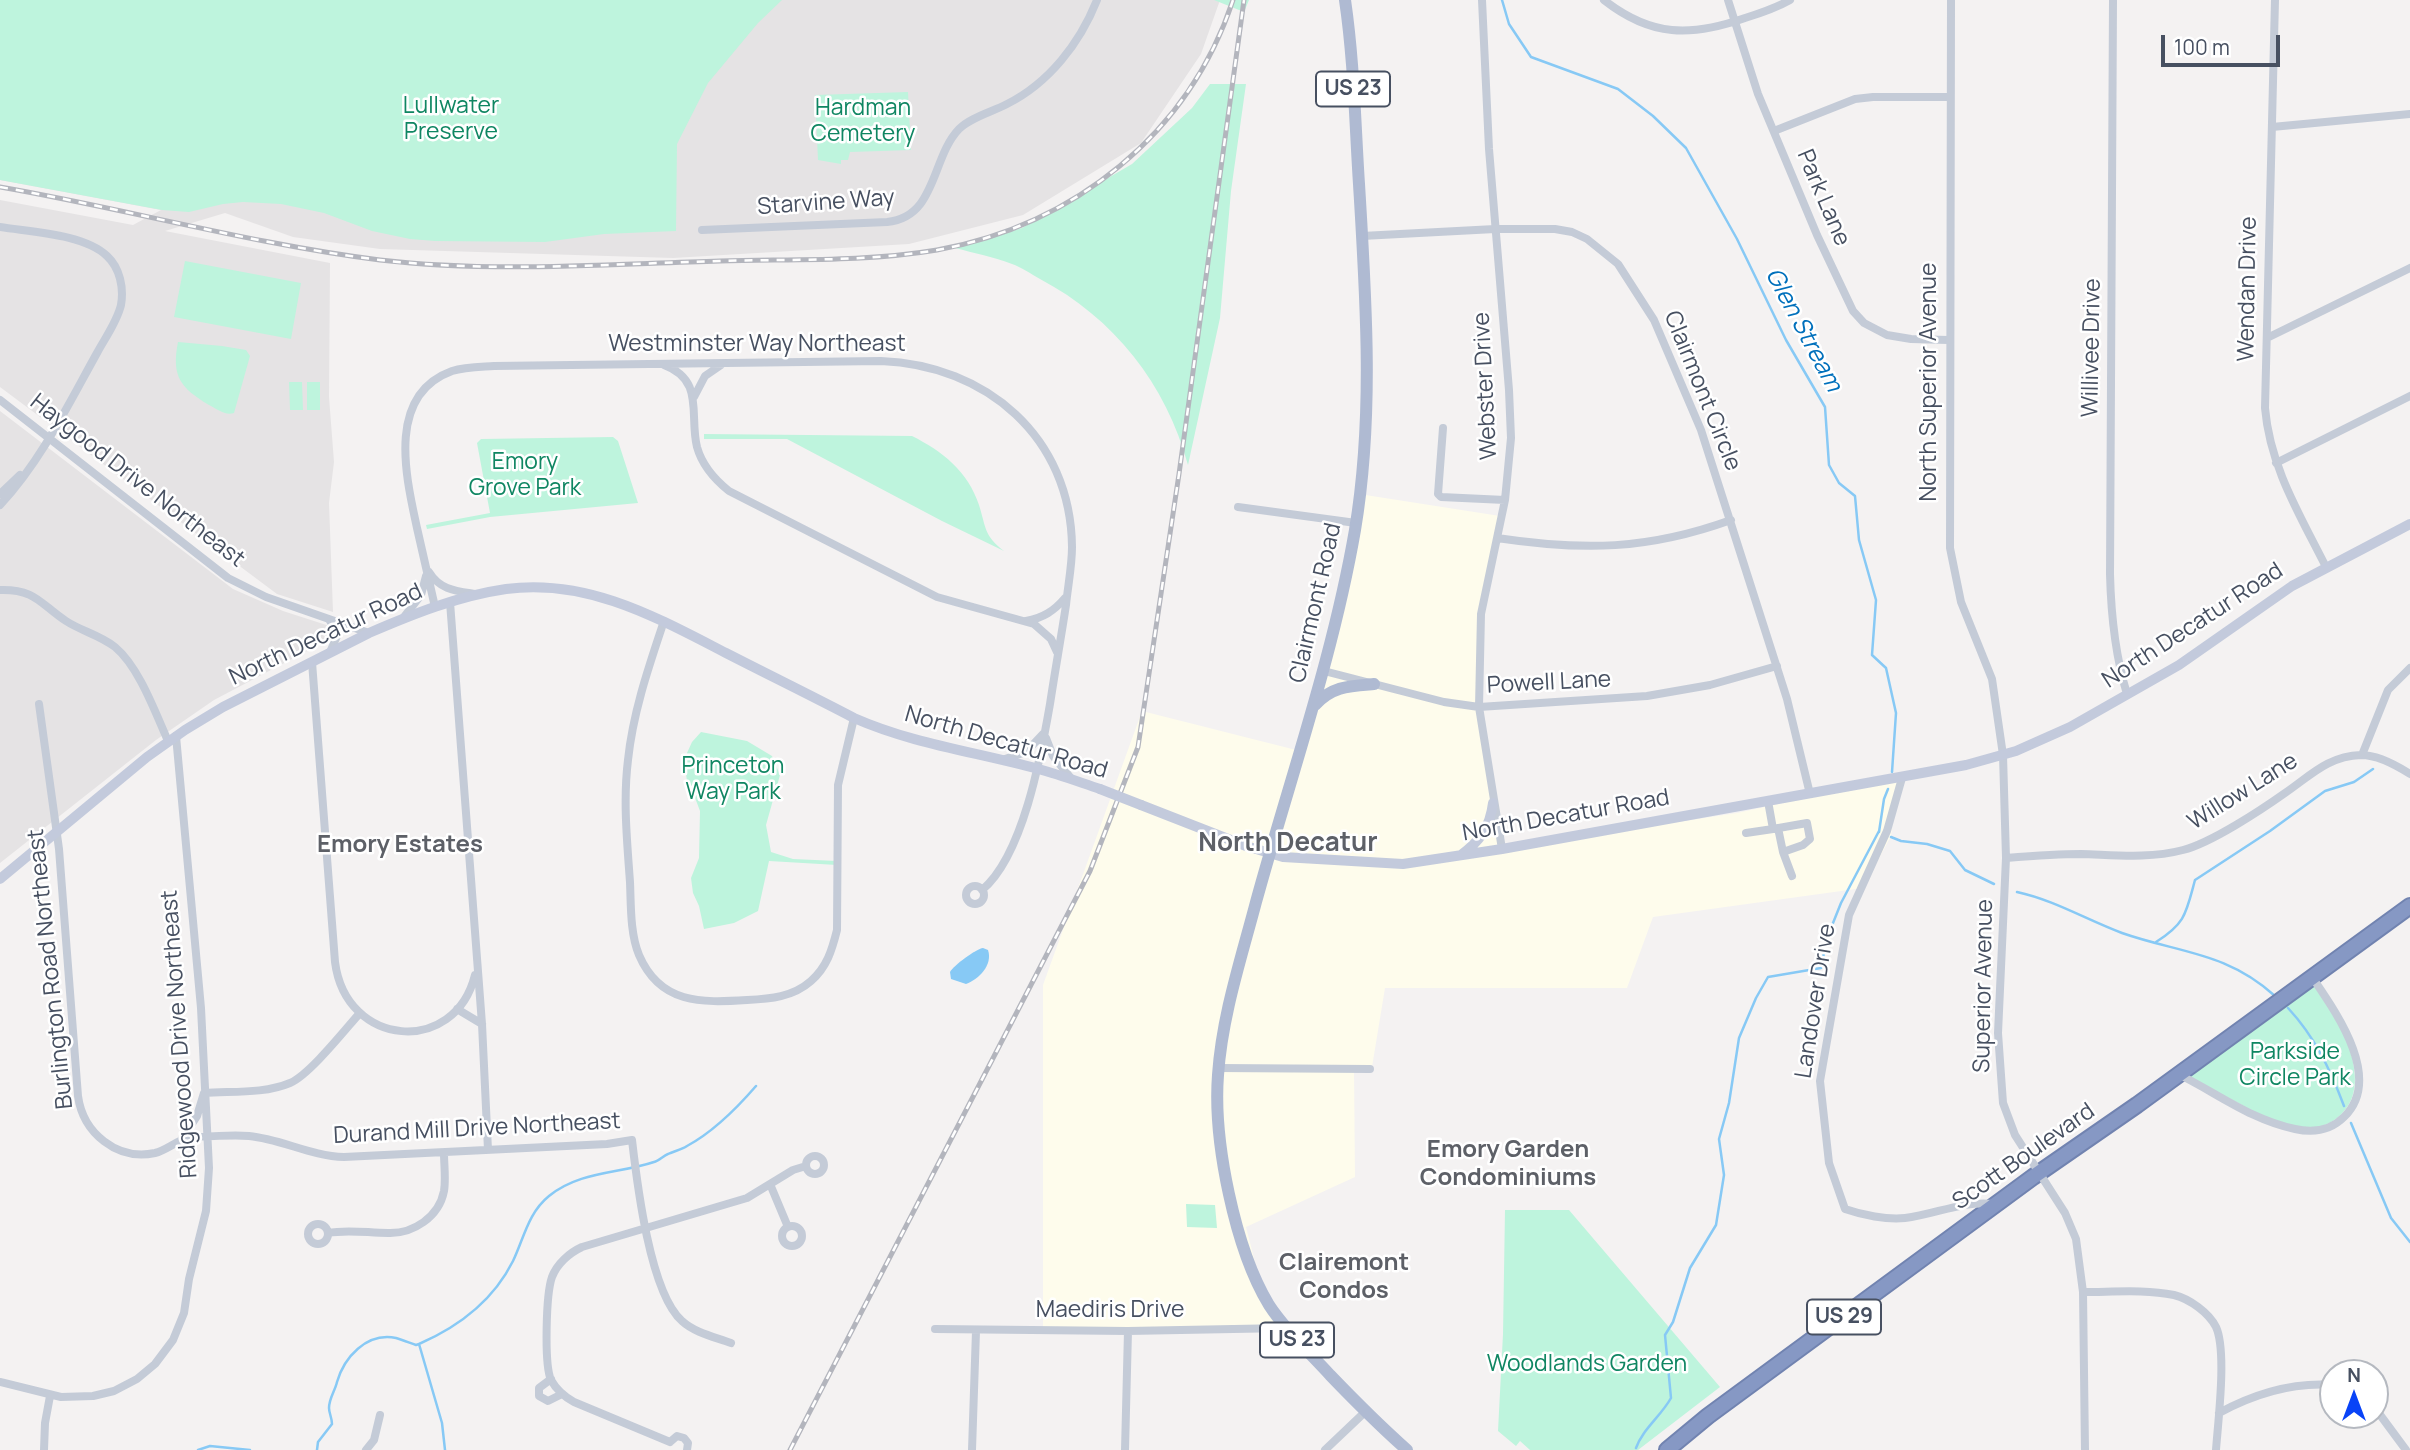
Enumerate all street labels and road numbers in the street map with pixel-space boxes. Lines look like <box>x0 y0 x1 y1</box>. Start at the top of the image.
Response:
road number: US 23 <box>1316 72 1390 106</box>
street label: Park Lane <box>1790 146 1856 250</box>
street label: Starvine Way <box>756 184 896 222</box>
street label: Wendan Drive <box>2233 216 2263 362</box>
street label: North Superior Avenue <box>1916 263 1944 501</box>
street label: Willivee Drive <box>2077 278 2107 418</box>
street label: Clairmont Circle <box>1657 307 1747 475</box>
street label: Webster Drive <box>1468 311 1504 461</box>
street label: Westminster Way Northeast <box>608 331 906 359</box>
street label: Haygood Drive Northeast <box>24 389 250 573</box>
street label: Clairmont Road <box>1284 520 1348 686</box>
street label: North Decatur Road <box>2098 557 2288 695</box>
street label: North Decatur Road <box>225 578 427 692</box>
street label: Powell Lane <box>1486 666 1612 700</box>
street label: North Decatur Road <box>901 701 1111 785</box>
street label: Willow Lane <box>2183 747 2303 837</box>
street label: North Decatur Road <box>1460 784 1672 848</box>
street label: Burlington Road Northeast <box>23 828 79 1110</box>
street label: Ridgewood Drive Northeast <box>156 889 204 1179</box>
street label: Superior Avenue <box>1969 899 1999 1073</box>
street label: Landover Drive <box>1790 922 1842 1080</box>
street label: Scott Boulevard <box>1948 1098 2100 1216</box>
street label: Durand Mill Drive Northeast <box>333 1108 621 1150</box>
street label: Maediris Drive <box>1036 1297 1184 1325</box>
road number: US 29 <box>1807 1300 1881 1334</box>
road number: US 23 <box>1260 1322 1334 1358</box>

